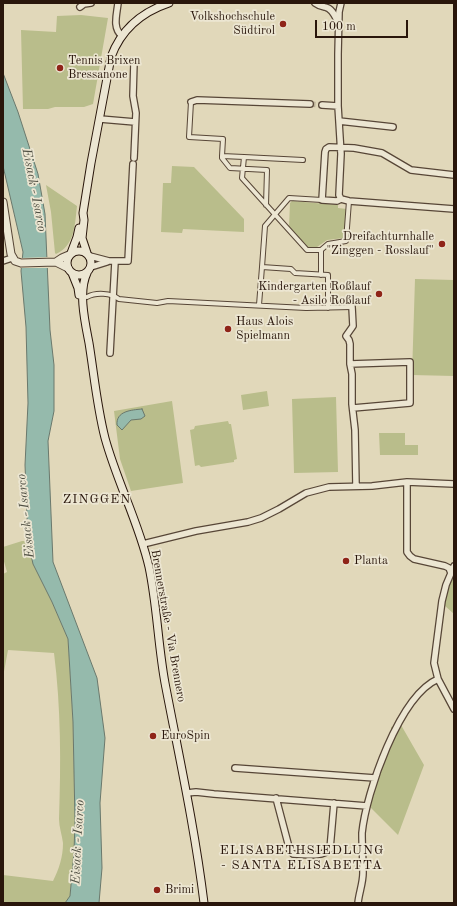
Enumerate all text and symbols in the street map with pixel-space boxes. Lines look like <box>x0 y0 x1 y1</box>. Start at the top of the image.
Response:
place label: Volkshochschule Südtirol <box>190 10 275 38</box>
scale bar <box>317 12 410 38</box>
marker: Volkshochschule Südtirol <box>278 19 288 29</box>
text: 100 m <box>322 21 356 33</box>
place label: Tennis Brixen Bressanone <box>68 54 140 82</box>
marker: Tennis Brixen Bressanone <box>55 63 65 73</box>
water label: Eisack - Isarco <box>18 147 50 233</box>
place label: Dreifachturnhalle "Zinggen - Rosslauf" <box>326 230 434 258</box>
marker: Dreifachturnhalle "Zinggen - Rosslauf" <box>437 239 447 249</box>
place label: Kindergarten Roßlauf - Asilo Roßlauf <box>258 280 371 308</box>
marker: Kindergarten Roßlauf - Asilo Roßlauf <box>374 289 384 299</box>
place label: Haus Alois Spielmann <box>236 315 293 343</box>
marker: Haus Alois Spielmann <box>223 324 233 334</box>
water label: Eisack - Isarco <box>14 473 38 559</box>
district label: ZINGGEN <box>63 492 131 508</box>
street label: Brennerstraße - Via Brennero <box>147 549 189 703</box>
place label: Planta <box>354 554 388 568</box>
marker: Planta <box>341 556 351 566</box>
place label: EuroSpin <box>161 729 210 743</box>
marker: EuroSpin <box>148 731 158 741</box>
water label: Eisack - Isarco <box>68 799 88 885</box>
district label: ELISABETHSIEDLUNG - SANTA ELISABETTA <box>220 843 384 874</box>
place label: Brimi <box>165 883 194 897</box>
marker: Brimi <box>152 885 162 895</box>

